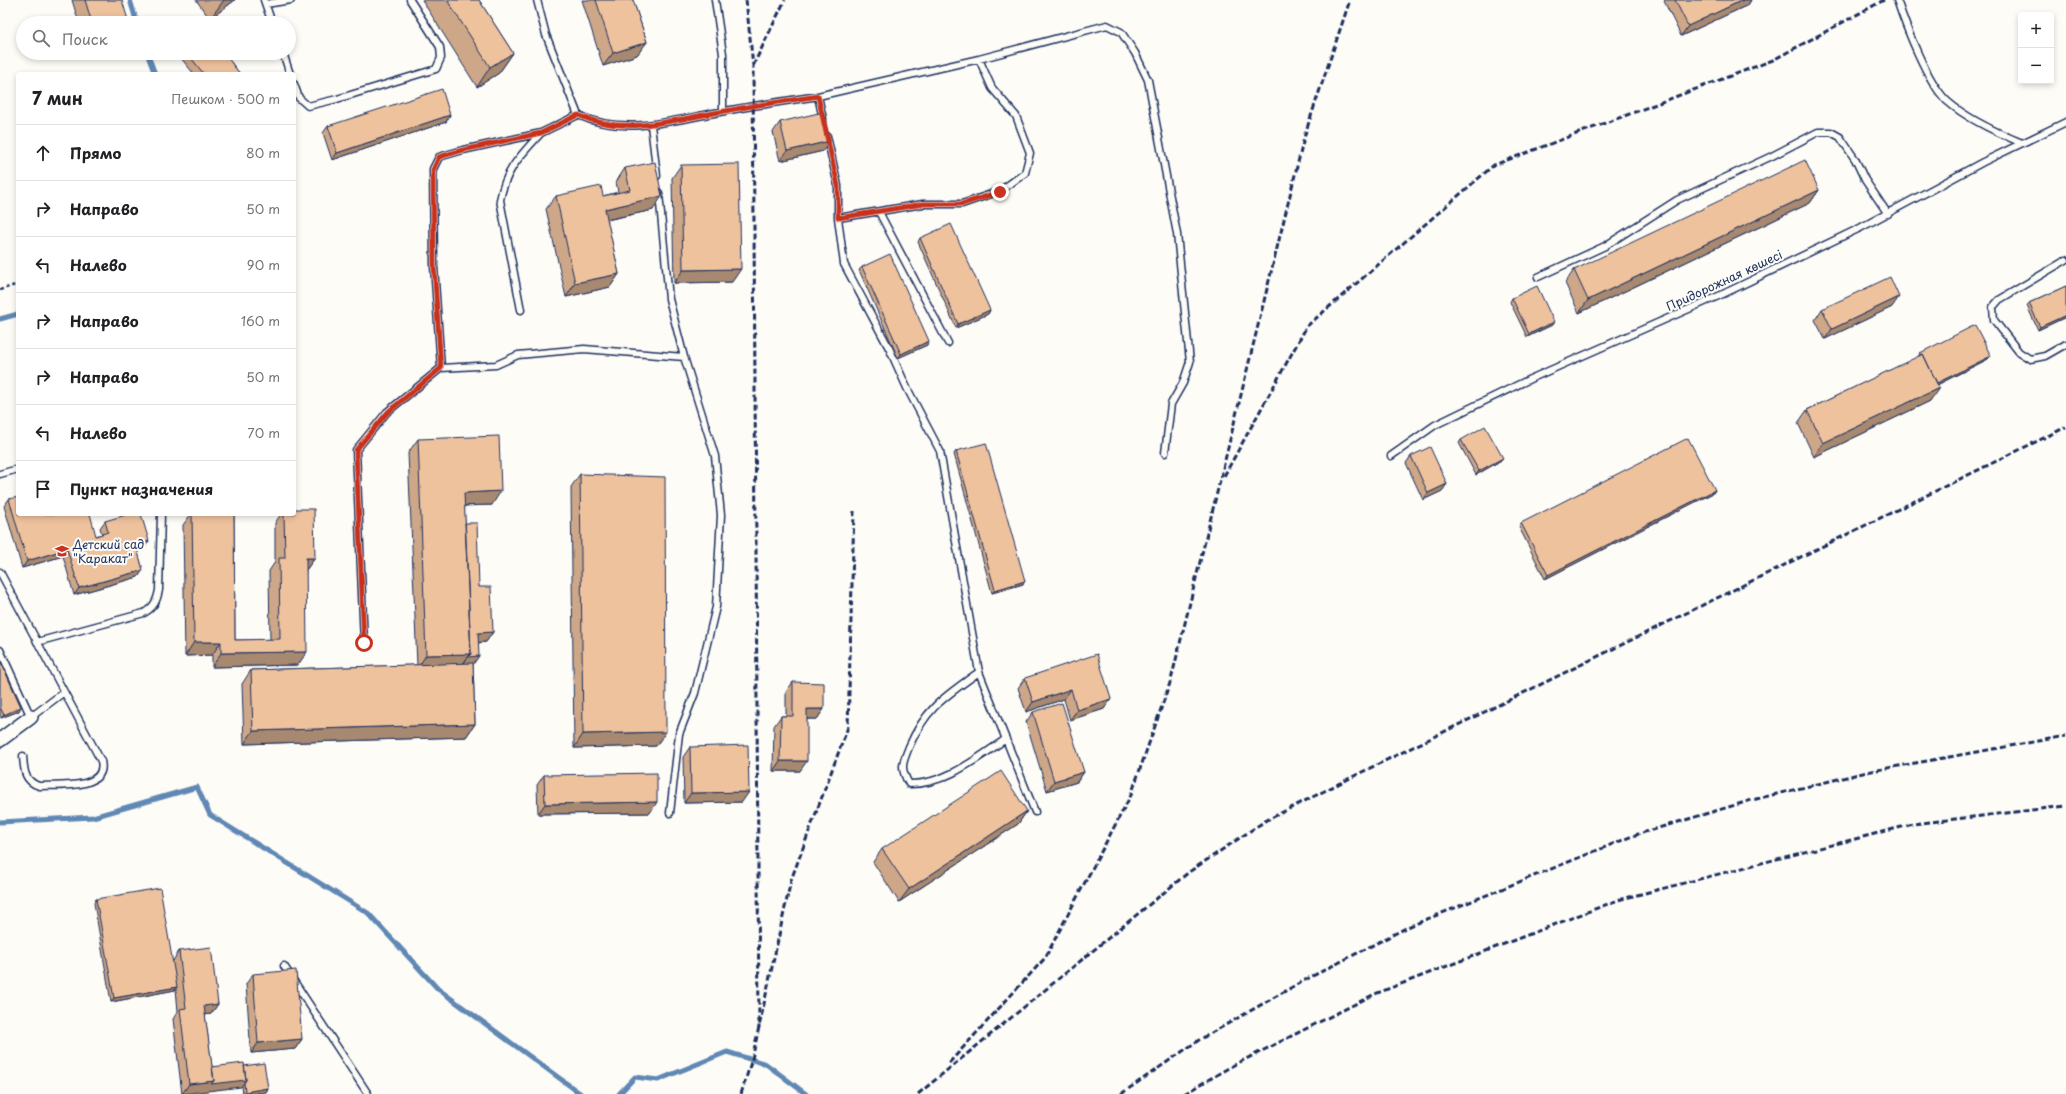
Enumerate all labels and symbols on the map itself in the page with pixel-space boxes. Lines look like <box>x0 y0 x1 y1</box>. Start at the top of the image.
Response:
route end <box>991 183 1009 201</box>
street label: Придорожная көшесі <box>1663 245 1785 315</box>
place label: Детский сад "Каракат" <box>72 535 144 567</box>
school or university icon: Детский сад "Каракат" <box>54 543 70 559</box>
route start <box>355 634 373 652</box>

